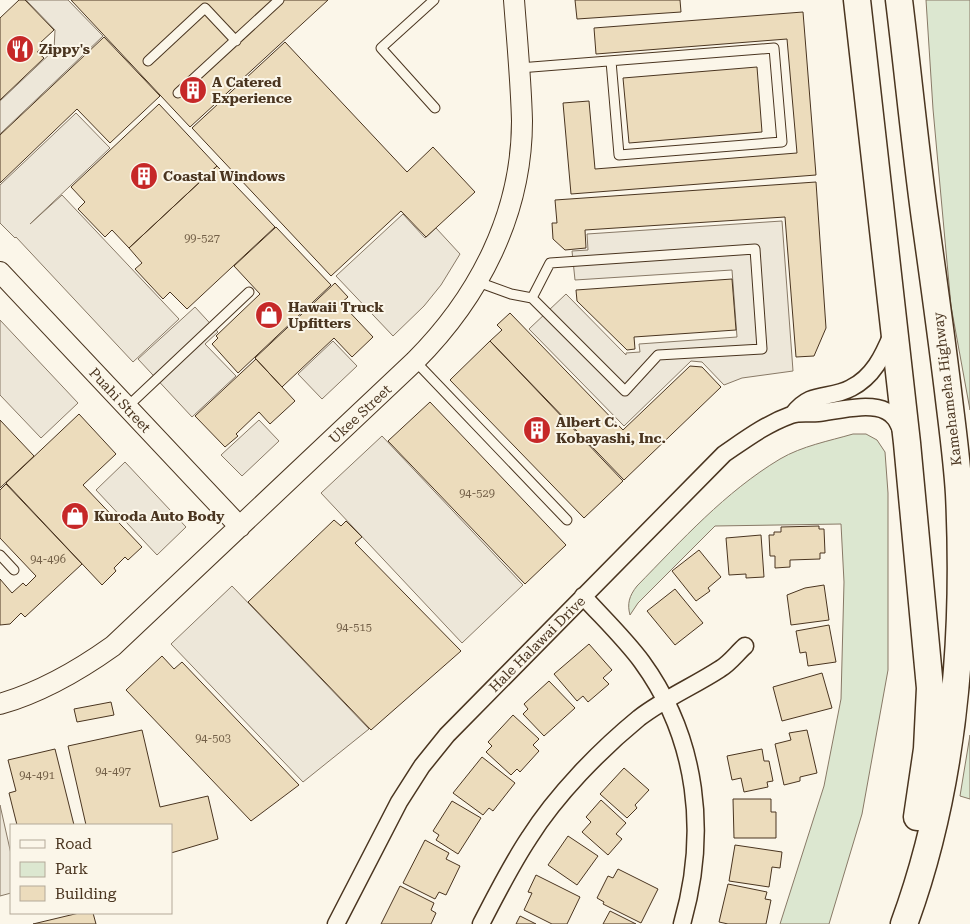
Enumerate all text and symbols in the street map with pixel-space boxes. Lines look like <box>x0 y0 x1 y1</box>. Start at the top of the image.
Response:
restaurant icon: Zippy's <box>5 34 35 64</box>
place label: Zippy's <box>39 41 90 57</box>
place label: A Catered Experience <box>212 74 292 106</box>
building icon: A Catered Experience <box>178 75 208 105</box>
building icon: Coastal Windows <box>129 161 159 191</box>
place label: Coastal Windows <box>163 168 285 184</box>
house number: 99-527 <box>184 232 220 245</box>
place label: Hawaii Truck Upfitters <box>288 299 384 331</box>
shop icon: Hawaii Truck Upfitters <box>254 300 284 330</box>
street label: Kamehameha Highway <box>930 310 964 467</box>
street label: Puahi Street <box>86 364 154 436</box>
street label: Ukee Street <box>326 381 394 447</box>
place label: Albert C. Kobayashi, Inc. <box>556 414 666 446</box>
building icon: Albert C. Kobayashi, Inc. <box>522 415 552 445</box>
house number: 94-529 <box>459 487 495 500</box>
shop icon: Kuroda Auto Body <box>60 501 90 531</box>
place label: Kuroda Auto Body <box>94 508 225 524</box>
house number: 94-496 <box>30 553 66 566</box>
street label: Hale Halawai Drive <box>486 593 588 695</box>
house number: 94-515 <box>336 621 372 634</box>
house number: 94-503 <box>195 732 231 745</box>
house number: 94-497 <box>95 765 131 778</box>
house number: 94-491 <box>19 769 55 782</box>
legend <box>10 824 172 914</box>
text: Road <box>55 835 92 853</box>
text: Park <box>55 860 89 878</box>
text: Building <box>55 885 117 903</box>

